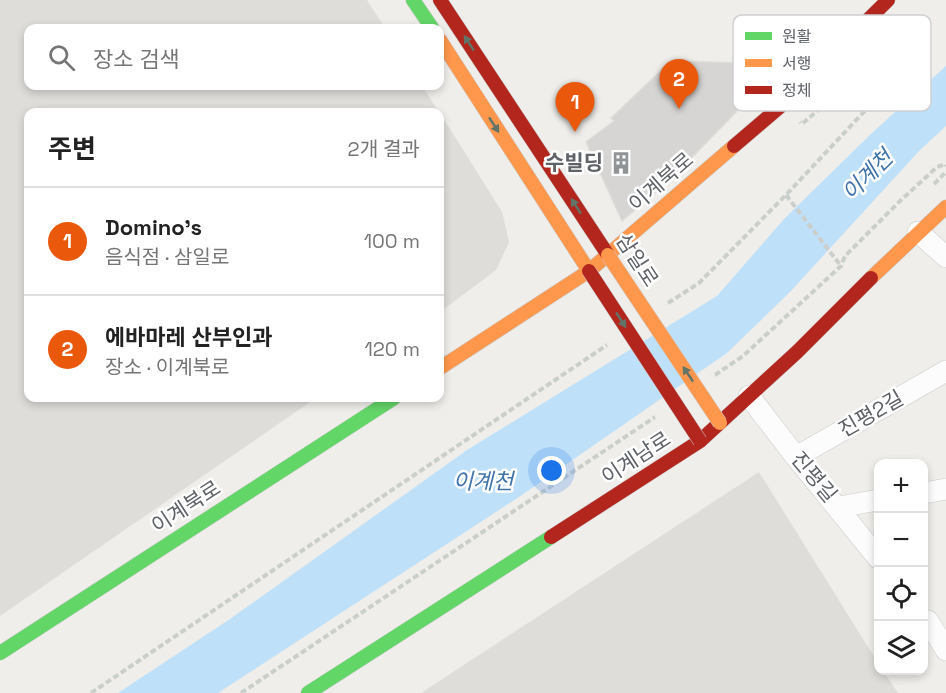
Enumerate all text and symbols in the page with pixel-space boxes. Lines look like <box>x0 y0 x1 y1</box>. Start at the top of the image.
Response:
legend <box>733 15 931 111</box>
search box <box>24 24 444 90</box>
text: 원활 <box>782 26 812 47</box>
one-way arrow <box>464 35 475 51</box>
icon: search <box>45 41 78 74</box>
text: 장소 검색 <box>93 45 180 73</box>
text: 서행 <box>782 53 811 74</box>
pin: 2 <box>660 60 698 109</box>
text: 정체 <box>782 80 811 101</box>
pin: 1 <box>556 82 594 132</box>
one-way arrow <box>489 116 500 133</box>
text: 주변 <box>48 132 96 166</box>
text: 2개 결과 <box>348 136 420 162</box>
water label: 이계천 <box>836 142 900 206</box>
street label: 이계북로 <box>623 146 699 217</box>
place label: 수빌딩 <box>545 149 603 176</box>
building icon: 수빌딩 <box>608 150 634 176</box>
one-way arrow <box>571 198 582 214</box>
text: Domino's <box>105 213 202 241</box>
text: 1 <box>63 228 72 254</box>
text: 100 m <box>364 228 420 254</box>
street label: 삼일로 <box>610 228 665 291</box>
text: 음식점 · 삼일로 <box>105 244 229 270</box>
one-way arrow <box>615 311 627 327</box>
text: 에바마레 산부인과 <box>105 323 273 351</box>
text: 2 <box>62 336 73 362</box>
text: 120 m <box>364 336 420 362</box>
text: 장소 · 이계북로 <box>105 354 229 380</box>
one-way arrow <box>682 366 693 382</box>
street label: 진평2길 <box>833 384 908 443</box>
street label: 이계남로 <box>596 425 675 490</box>
street label: 진평길 <box>785 446 843 508</box>
your location <box>537 456 566 485</box>
map controls <box>874 459 928 675</box>
button: + <box>874 459 928 513</box>
water label: 이계천 <box>453 467 516 495</box>
street label: 이계북로 <box>146 474 225 539</box>
button: − <box>874 513 928 567</box>
button: locate <box>874 567 928 621</box>
button: layers <box>874 621 928 675</box>

